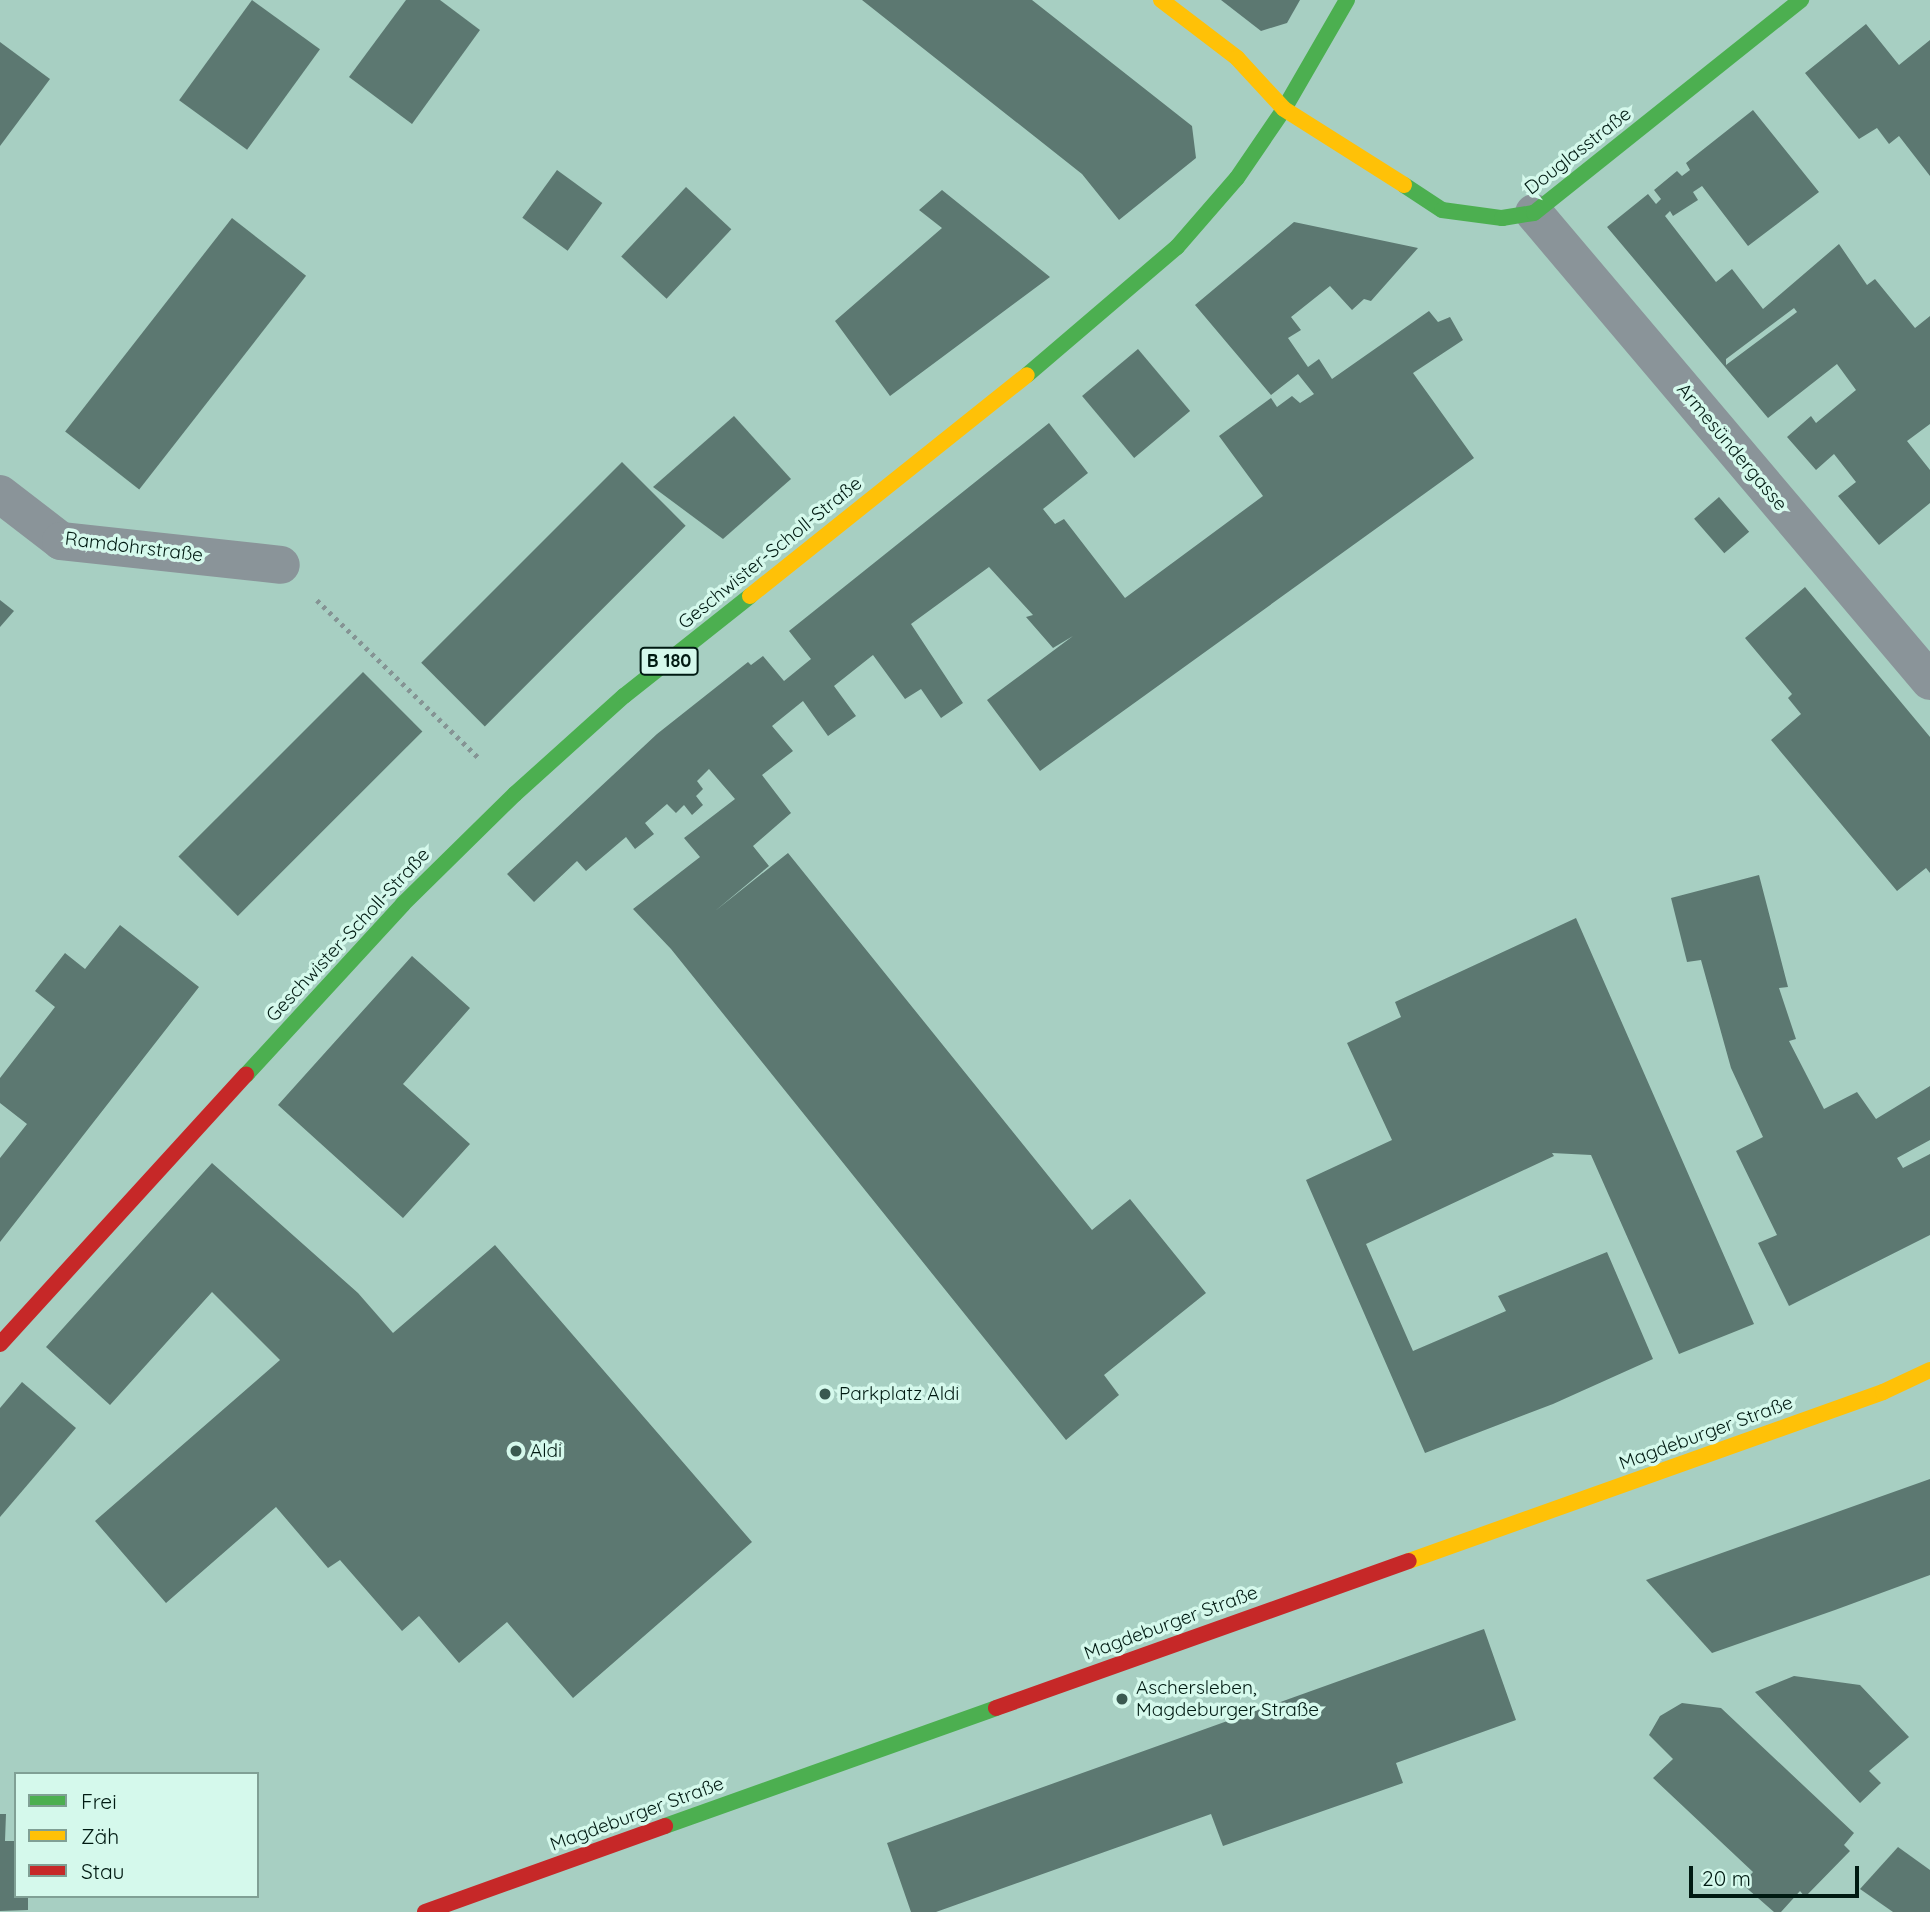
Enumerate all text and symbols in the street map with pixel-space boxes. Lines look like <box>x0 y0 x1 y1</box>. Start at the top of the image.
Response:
street label: Douglasstraße <box>1520 102 1636 200</box>
street label: Armesündergasse <box>1672 379 1792 515</box>
street label: Geschwister-Scholl-Straße <box>674 472 866 634</box>
street label: Ramdohrstraße <box>64 527 204 567</box>
road number: B 180 <box>639 646 699 676</box>
street label: Geschwister-Scholl-Straße <box>261 843 435 1027</box>
place label: Parkplatz Aldi <box>839 1383 959 1405</box>
marker: Parkplatz Aldi <box>817 1386 833 1402</box>
street label: Magdeburger Straße <box>1616 1391 1796 1475</box>
place label: Aldi <box>530 1440 562 1462</box>
marker: Aldi <box>508 1443 524 1459</box>
street label: Magdeburger Straße <box>1081 1581 1261 1665</box>
place label: Aschersleben, Magdeburger Straße <box>1136 1677 1319 1721</box>
marker: Aschersleben, Magdeburger Straße <box>1114 1691 1130 1707</box>
legend <box>14 1772 259 1898</box>
street label: Magdeburger Straße <box>547 1772 727 1856</box>
text: Frei <box>81 1788 117 1814</box>
text: Zäh <box>81 1823 119 1849</box>
scale bar <box>1692 1853 1862 1897</box>
text: Stau <box>81 1858 124 1884</box>
text: 20 m <box>1702 1865 1751 1891</box>

